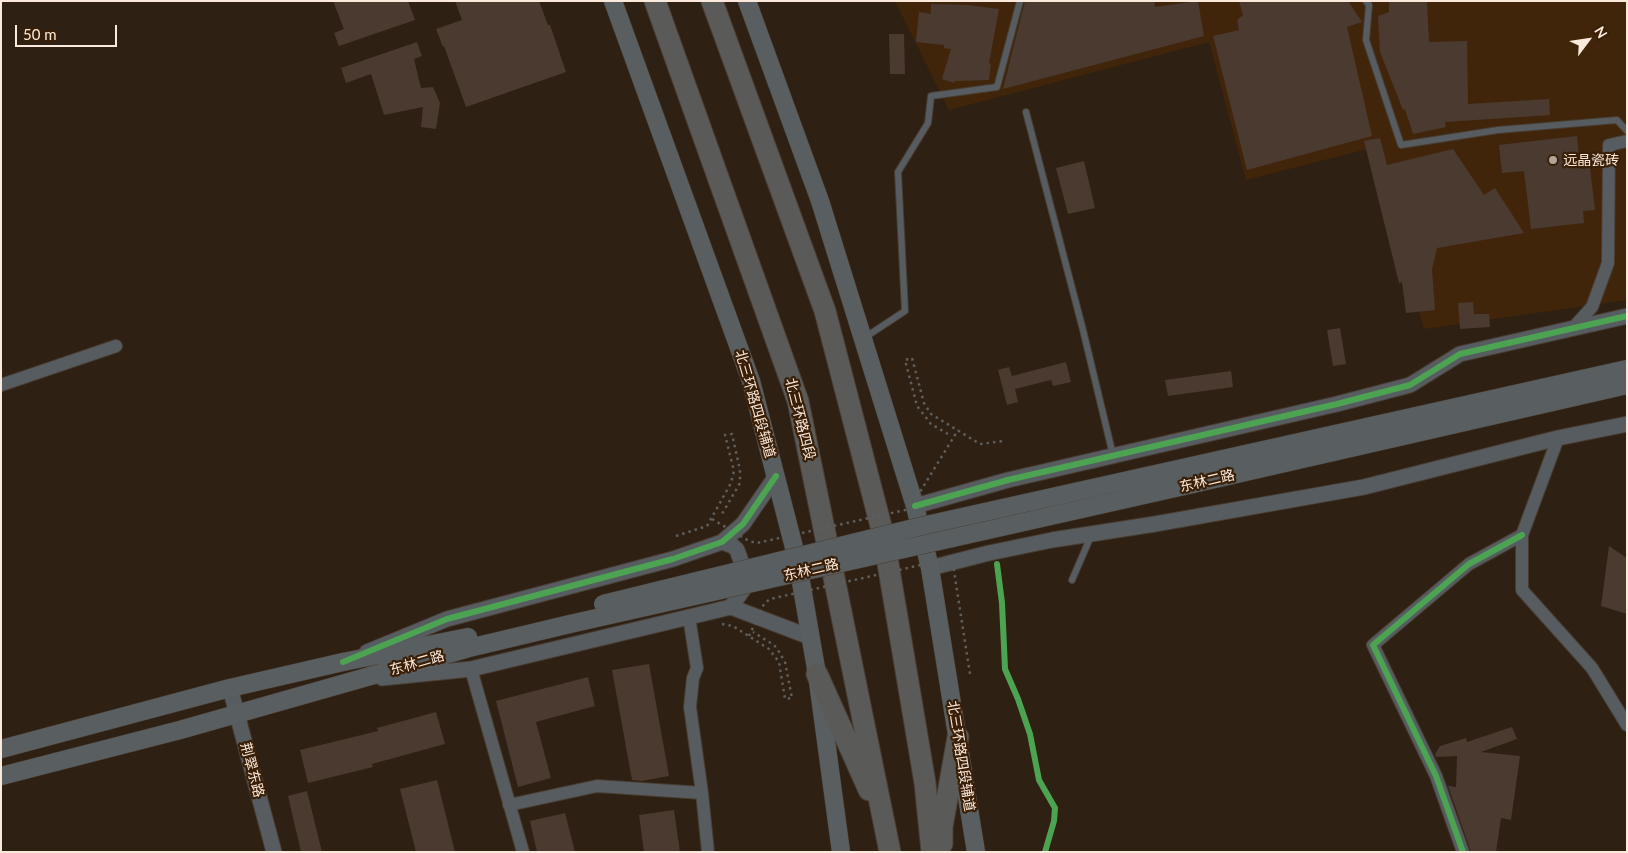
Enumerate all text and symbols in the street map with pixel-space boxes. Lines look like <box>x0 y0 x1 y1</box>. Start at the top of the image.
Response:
scale bar <box>18 15 120 47</box>
north arrow <box>1563 15 1613 65</box>
text: N <box>1591 23 1611 41</box>
text: 50 m <box>23 25 57 43</box>
place label: 远晶瓷砖 <box>1563 152 1619 168</box>
marker: 远晶瓷砖 <box>1547 154 1559 166</box>
street label: 北三环路四段辅道 <box>731 348 779 460</box>
street label: 北三环路四段 <box>782 376 818 462</box>
street label: 东林二路 <box>1178 467 1236 495</box>
street label: 东林二路 <box>782 556 840 584</box>
street label: 东林二路 <box>388 647 446 679</box>
street label: 北三环路四段辅道 <box>944 699 978 813</box>
street label: 荆翠东路 <box>237 741 267 799</box>

